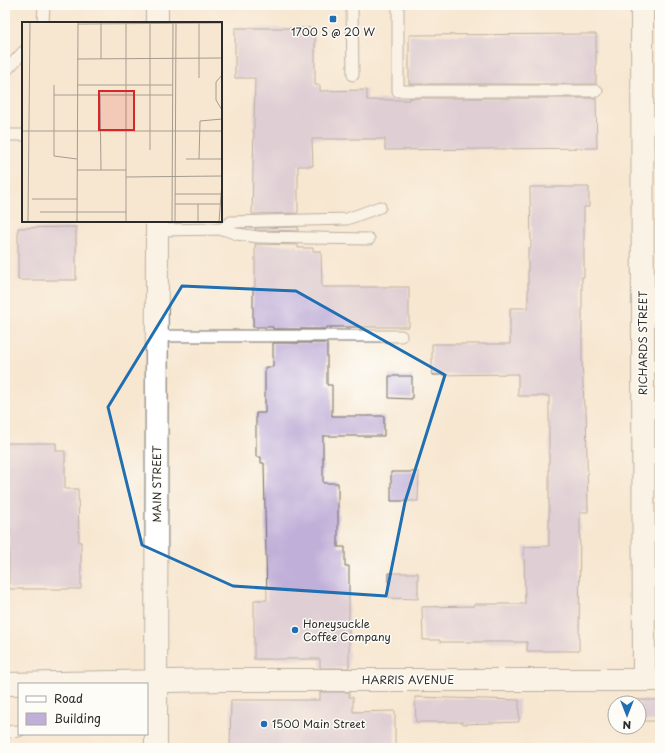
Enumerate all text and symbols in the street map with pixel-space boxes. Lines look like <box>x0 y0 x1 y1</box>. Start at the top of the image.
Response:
marker: 1700 S @ 20 W <box>328 14 338 24</box>
inset map <box>22 22 222 222</box>
place label: 1700 S @ 20 W <box>291 23 375 40</box>
street label: RICHARDS STREET <box>634 291 651 395</box>
street label: MAIN STREET <box>148 445 165 523</box>
place label: Honeysuckle Coffee Company <box>303 615 391 645</box>
marker: Honeysuckle Coffee Company <box>290 625 300 635</box>
street label: HARRIS AVENUE <box>362 671 454 688</box>
legend <box>18 683 148 735</box>
text: Road <box>54 689 83 707</box>
north arrow <box>607 695 647 735</box>
text: Building <box>54 709 101 727</box>
place label: 1500 Main Street <box>272 715 366 732</box>
text: N <box>622 717 631 734</box>
marker: 1500 Main Street <box>259 719 269 729</box>

